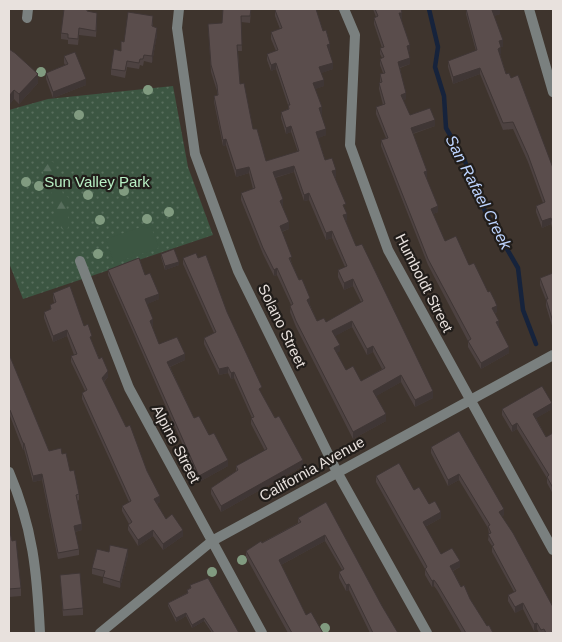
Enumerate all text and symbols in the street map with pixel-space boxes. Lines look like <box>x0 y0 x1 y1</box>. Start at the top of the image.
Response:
water label: San Rafael Creek <box>442 132 515 253</box>
park label: Sun Valley Park <box>44 173 150 190</box>
street label: Humboldt Street <box>392 231 457 336</box>
street label: Solano Street <box>255 281 310 371</box>
street label: Alpine Street <box>149 402 204 486</box>
street label: California Avenue <box>256 433 367 504</box>

